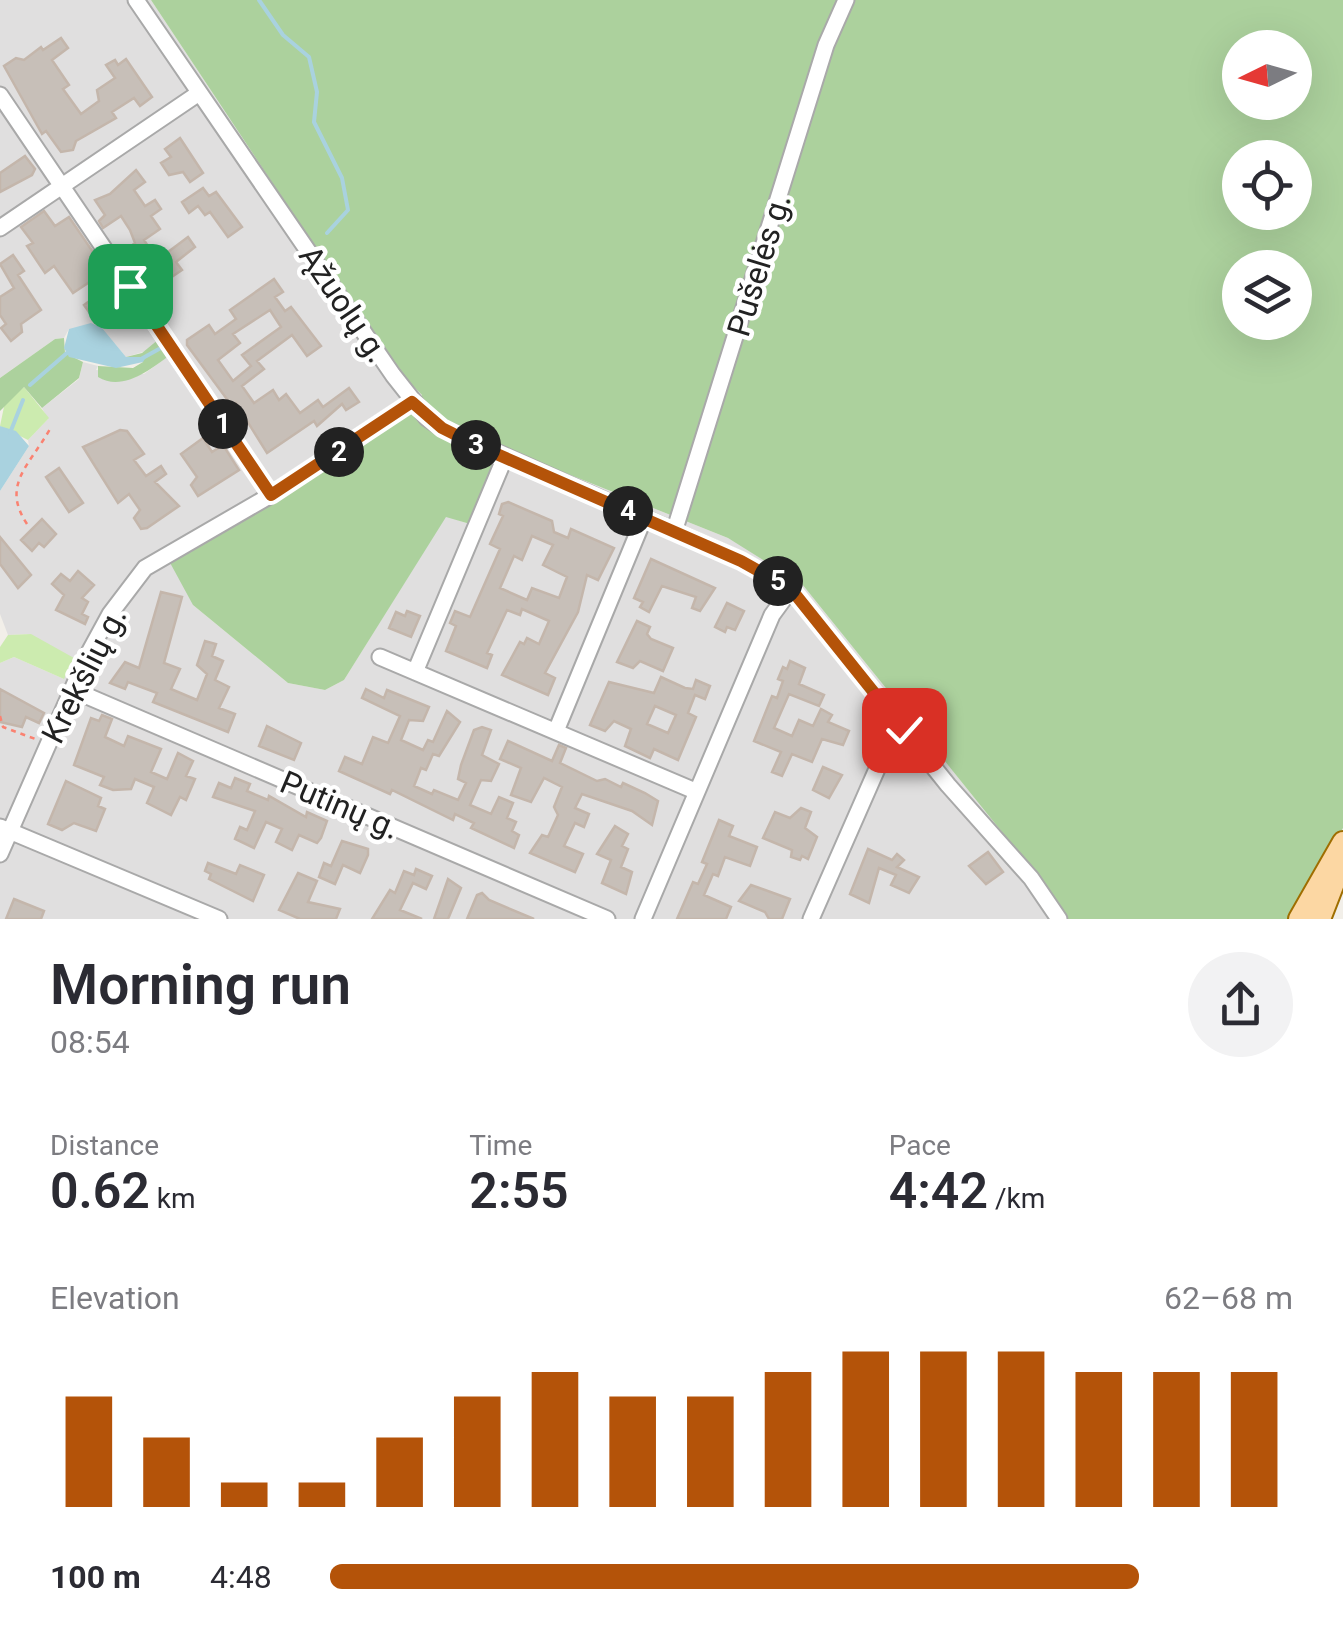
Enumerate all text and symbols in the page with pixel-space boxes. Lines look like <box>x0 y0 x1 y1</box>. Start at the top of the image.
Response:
north arrow <box>1222 30 1312 120</box>
map controls <box>1222 30 1312 340</box>
button: locate <box>1222 140 1312 230</box>
street label: Pušelės g. <box>719 189 799 341</box>
street label: Ąžuolų g. <box>291 238 397 370</box>
pin <box>88 244 173 329</box>
button: layers <box>1222 250 1312 340</box>
icon: arrive <box>103 259 158 314</box>
pin: 1 <box>198 399 248 449</box>
text: 1 <box>215 407 231 440</box>
pin: 3 <box>451 420 501 470</box>
pin: 2 <box>314 427 364 477</box>
text: 3 <box>468 428 484 461</box>
text: 2 <box>331 435 347 468</box>
pin: 4 <box>603 486 653 536</box>
text: 4 <box>620 494 636 527</box>
pin: 5 <box>753 556 803 606</box>
text: 5 <box>770 564 786 597</box>
street label: Krekšlių g. <box>34 600 134 750</box>
pin <box>862 688 947 773</box>
icon: check <box>877 703 932 758</box>
street label: Putinų g. <box>275 763 405 847</box>
button: share <box>1188 952 1293 1057</box>
text: Morning run <box>50 953 351 1017</box>
text: 08:54 <box>50 1023 130 1061</box>
text: Distance <box>50 1129 159 1162</box>
text: Time <box>469 1129 532 1162</box>
text: Pace <box>889 1129 951 1162</box>
text: 0.62 <box>50 1162 150 1220</box>
text: 2:55 <box>469 1162 569 1220</box>
text: 4:42 <box>889 1162 988 1220</box>
text: km <box>150 1182 196 1215</box>
text: /km <box>988 1182 1045 1215</box>
text: Elevation <box>50 1279 180 1317</box>
text: 62–68 m <box>1164 1279 1293 1317</box>
text: 100 m <box>50 1558 141 1596</box>
text: 4:48 <box>210 1558 272 1596</box>

